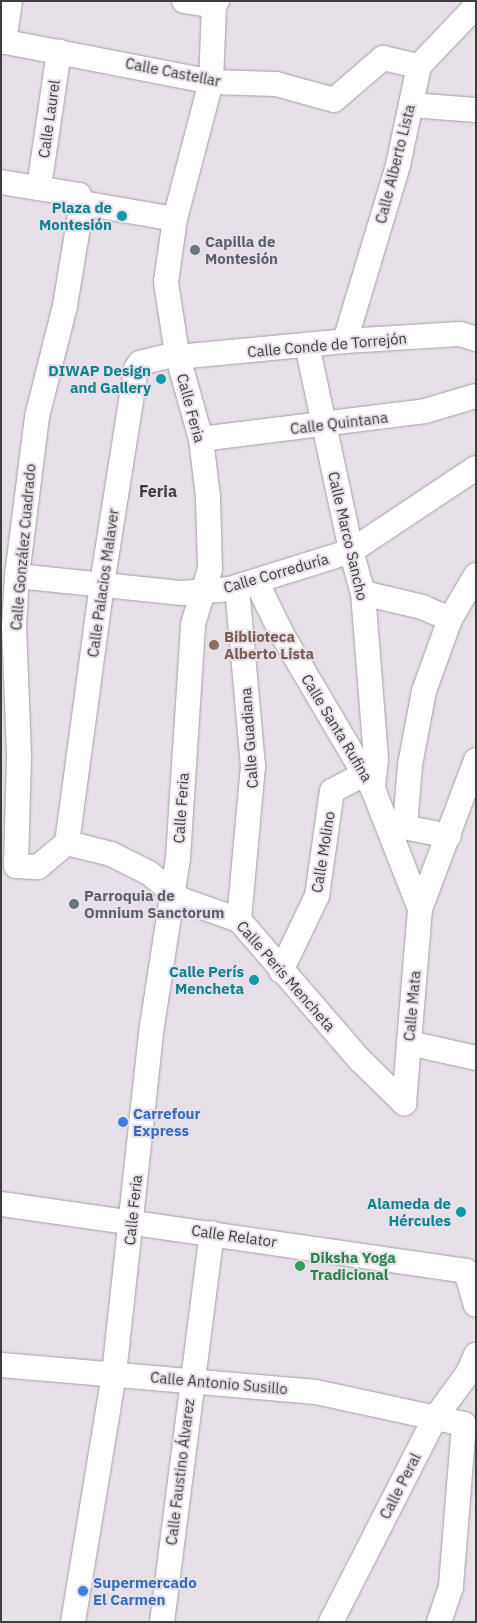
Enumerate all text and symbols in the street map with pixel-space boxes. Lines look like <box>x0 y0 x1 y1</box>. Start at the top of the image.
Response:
street label: Calle Castellar <box>124 54 222 90</box>
street label: Calle Laurel <box>35 79 63 159</box>
street label: Calle Alberto Lista <box>371 103 419 225</box>
place label: Plaza de Montesión <box>39 198 112 233</box>
marker: Plaza de Montesión <box>116 210 128 222</box>
place label: Capilla de Montesión <box>205 232 278 267</box>
marker: Capilla de Montesión <box>189 244 201 256</box>
street label: Calle Conde de Torrejón <box>246 329 408 361</box>
place label: DIWAP Design and Gallery <box>48 361 151 396</box>
street label: Calle Feria <box>173 372 209 444</box>
marker: DIWAP Design and Gallery <box>155 373 167 385</box>
street label: Calle Quintana <box>289 408 389 438</box>
street label: Calle González Cuadrado <box>7 463 39 631</box>
street label: Calle Marco Sancho <box>324 470 372 602</box>
district label: Feria <box>139 481 177 501</box>
street label: Calle Palacios Malaver <box>84 508 122 658</box>
street label: Calle Correduría <box>221 549 331 597</box>
place label: Biblioteca Alberto Lista <box>224 627 314 662</box>
marker: Biblioteca Alberto Lista <box>208 639 220 651</box>
street label: Calle Santa Rufina <box>298 671 376 785</box>
street label: Calle Guadiana <box>236 687 262 789</box>
street label: Calle Feria <box>170 772 192 844</box>
street label: Calle Molino <box>308 810 338 894</box>
place label: Parroquia de Omnium Sanctorum <box>84 886 224 921</box>
marker: Parroquia de Omnium Sanctorum <box>68 898 80 910</box>
street label: Calle Peris Mencheta <box>233 917 339 1035</box>
place label: Calle Perís Mencheta <box>169 962 244 997</box>
street label: Calle Mata <box>400 970 424 1042</box>
marker: Calle Perís Mencheta <box>248 974 260 986</box>
place label: Carrefour Express <box>133 1104 201 1139</box>
marker: Carrefour Express <box>117 1116 129 1128</box>
street label: Calle Feria <box>120 1174 146 1246</box>
place label: Alameda de Hércules <box>367 1194 451 1229</box>
marker: Alameda de Hércules <box>455 1206 467 1218</box>
street label: Calle Relator <box>190 1221 278 1251</box>
place label: Diksha Yoga Tradicional <box>310 1248 396 1283</box>
marker: Diksha Yoga Tradicional <box>294 1260 306 1272</box>
street label: Calle Antonio Susillo <box>150 1368 288 1398</box>
street label: Calle Faustino Álvarez <box>162 1398 198 1546</box>
street label: Calle Peral <box>376 1450 424 1522</box>
place label: Supermercado El Carmen <box>93 1573 197 1608</box>
marker: Supermercado El Carmen <box>77 1585 89 1597</box>

